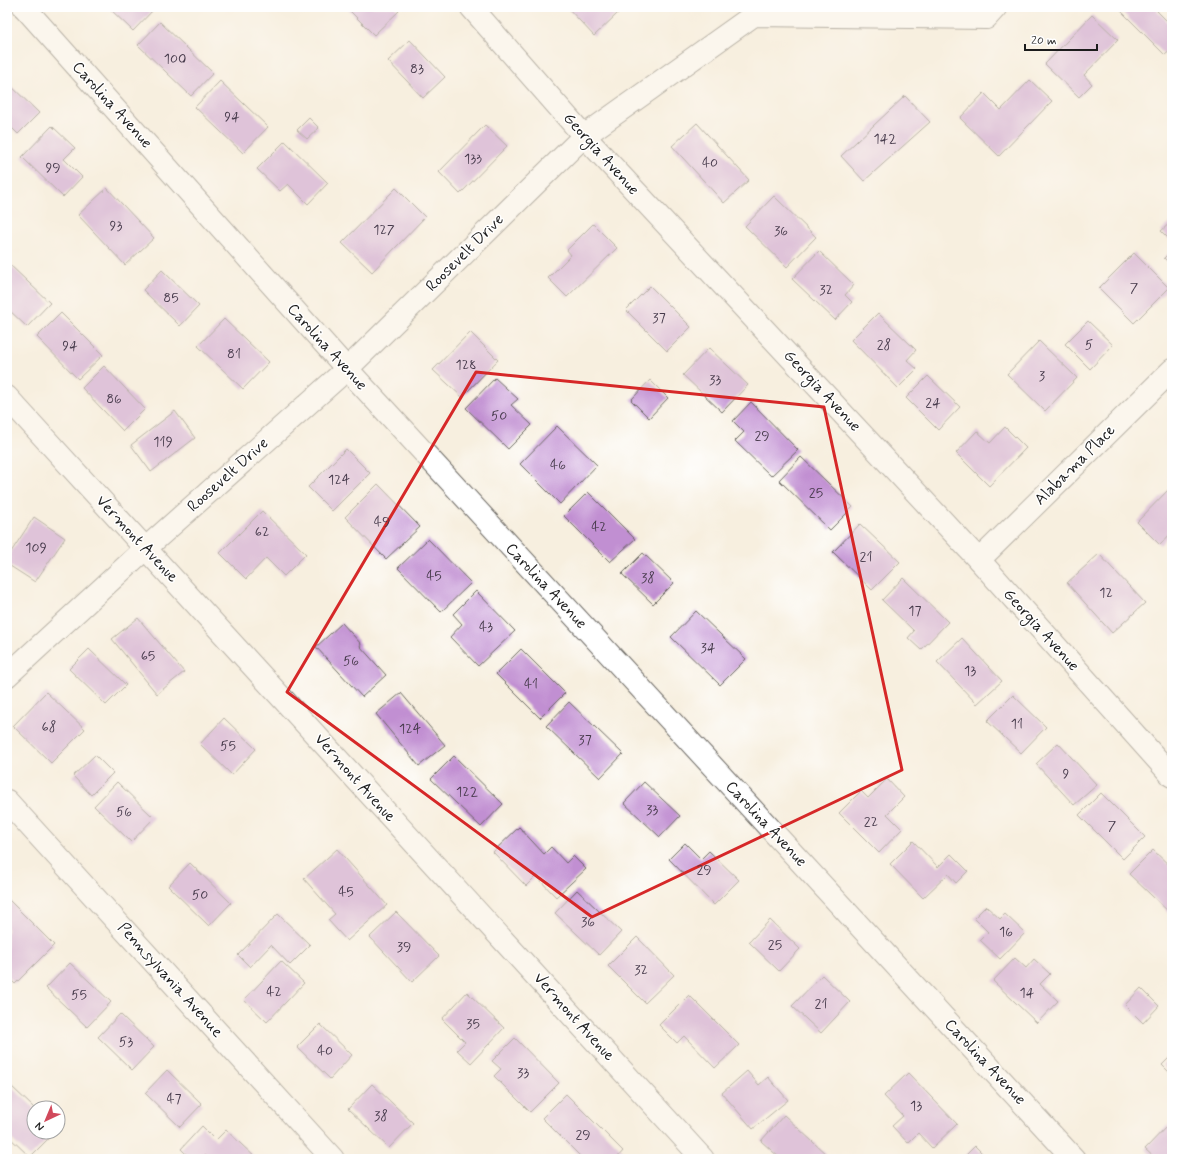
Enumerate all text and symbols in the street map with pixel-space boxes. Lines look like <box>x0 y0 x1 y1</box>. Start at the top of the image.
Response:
scale bar <box>1025 26 1097 52</box>
text: 20 m <box>1031 33 1057 49</box>
house number: 100 <box>164 50 186 68</box>
street label: Carolina Avenue <box>67 57 157 153</box>
house number: 83 <box>410 60 424 78</box>
house number: 94 <box>224 108 240 126</box>
street label: Georgia Avenue <box>557 108 644 201</box>
house number: 142 <box>873 130 897 148</box>
house number: 133 <box>464 150 482 168</box>
house number: 40 <box>702 154 718 172</box>
house number: 99 <box>45 159 61 177</box>
street label: Roosevelt Drive <box>421 209 509 297</box>
house number: 93 <box>110 217 122 235</box>
house number: 127 <box>373 221 395 239</box>
house number: 36 <box>774 222 788 240</box>
house number: 7 <box>1130 279 1139 297</box>
house number: 32 <box>819 281 833 299</box>
house number: 85 <box>163 289 179 307</box>
street label: Carolina Avenue <box>282 299 372 395</box>
house number: 37 <box>652 309 666 327</box>
house number: 28 <box>877 336 891 354</box>
house number: 5 <box>1085 336 1093 354</box>
house number: 94 <box>62 337 78 355</box>
house number: 81 <box>227 345 241 363</box>
street label: Georgia Avenue <box>778 346 865 437</box>
house number: 128 <box>455 356 477 374</box>
house number: 3 <box>1039 367 1045 385</box>
house number: 33 <box>709 371 721 389</box>
house number: 86 <box>106 390 122 408</box>
house number: 24 <box>925 394 941 412</box>
house number: 50 <box>491 407 507 425</box>
street label: Alabama Place <box>1030 420 1120 510</box>
house number: 29 <box>754 427 770 445</box>
house number: 119 <box>153 433 173 451</box>
street label: Roosevelt Drive <box>183 433 273 517</box>
house number: 46 <box>550 456 566 474</box>
house number: 124 <box>328 471 350 489</box>
house number: 25 <box>809 484 823 502</box>
street label: Vermont Avenue <box>91 491 183 588</box>
house number: 49 <box>374 513 390 531</box>
house number: 42 <box>591 518 607 536</box>
house number: 62 <box>255 523 269 541</box>
street label: Carolina Avenue <box>501 538 591 634</box>
house number: 109 <box>25 539 47 557</box>
house number: 21 <box>860 548 872 566</box>
house number: 45 <box>426 567 442 585</box>
house number: 38 <box>641 569 655 587</box>
street label: Georgia Avenue <box>997 584 1084 677</box>
house number: 12 <box>1099 584 1113 602</box>
house number: 17 <box>908 602 922 620</box>
house number: 43 <box>479 618 493 636</box>
house number: 34 <box>701 639 716 657</box>
house number: 65 <box>141 647 155 665</box>
house number: 56 <box>343 652 359 670</box>
house number: 13 <box>964 662 976 680</box>
house number: 41 <box>524 675 538 693</box>
house number: 11 <box>1011 715 1023 733</box>
house number: 68 <box>42 718 56 736</box>
house number: 124 <box>399 720 421 738</box>
street label: Vermont Avenue <box>310 729 401 827</box>
house number: 37 <box>578 731 592 749</box>
house number: 55 <box>220 737 236 755</box>
house number: 9 <box>1063 765 1070 783</box>
street label: Carolina Avenue <box>721 776 811 872</box>
house number: 122 <box>456 783 478 801</box>
house number: 33 <box>646 801 658 819</box>
house number: 56 <box>116 803 132 821</box>
house number: 22 <box>864 813 878 831</box>
house number: 7 <box>1108 817 1117 835</box>
house number: 29 <box>696 861 712 879</box>
house number: 45 <box>338 883 354 901</box>
house number: 50 <box>192 886 208 904</box>
house number: 36 <box>581 913 595 931</box>
street label: Pennsylvania Avenue <box>113 918 227 1042</box>
house number: 16 <box>999 923 1013 941</box>
house number: 25 <box>768 936 782 954</box>
house number: 39 <box>397 938 411 956</box>
house number: 32 <box>634 961 648 979</box>
street label: Vermont Avenue <box>529 968 620 1066</box>
house number: 42 <box>266 983 282 1001</box>
house number: 14 <box>1020 984 1035 1002</box>
house number: 55 <box>71 986 87 1004</box>
house number: 21 <box>815 995 827 1013</box>
street label: Carolina Avenue <box>940 1014 1030 1110</box>
house number: 35 <box>466 1015 480 1033</box>
house number: 53 <box>119 1033 133 1051</box>
house number: 40 <box>317 1042 333 1060</box>
house number: 33 <box>517 1064 529 1082</box>
house number: 47 <box>166 1090 182 1108</box>
house number: 13 <box>910 1097 922 1115</box>
north arrow <box>26 1100 66 1140</box>
house number: 38 <box>374 1107 388 1125</box>
text: N <box>32 1119 47 1134</box>
house number: 29 <box>575 1126 591 1144</box>

